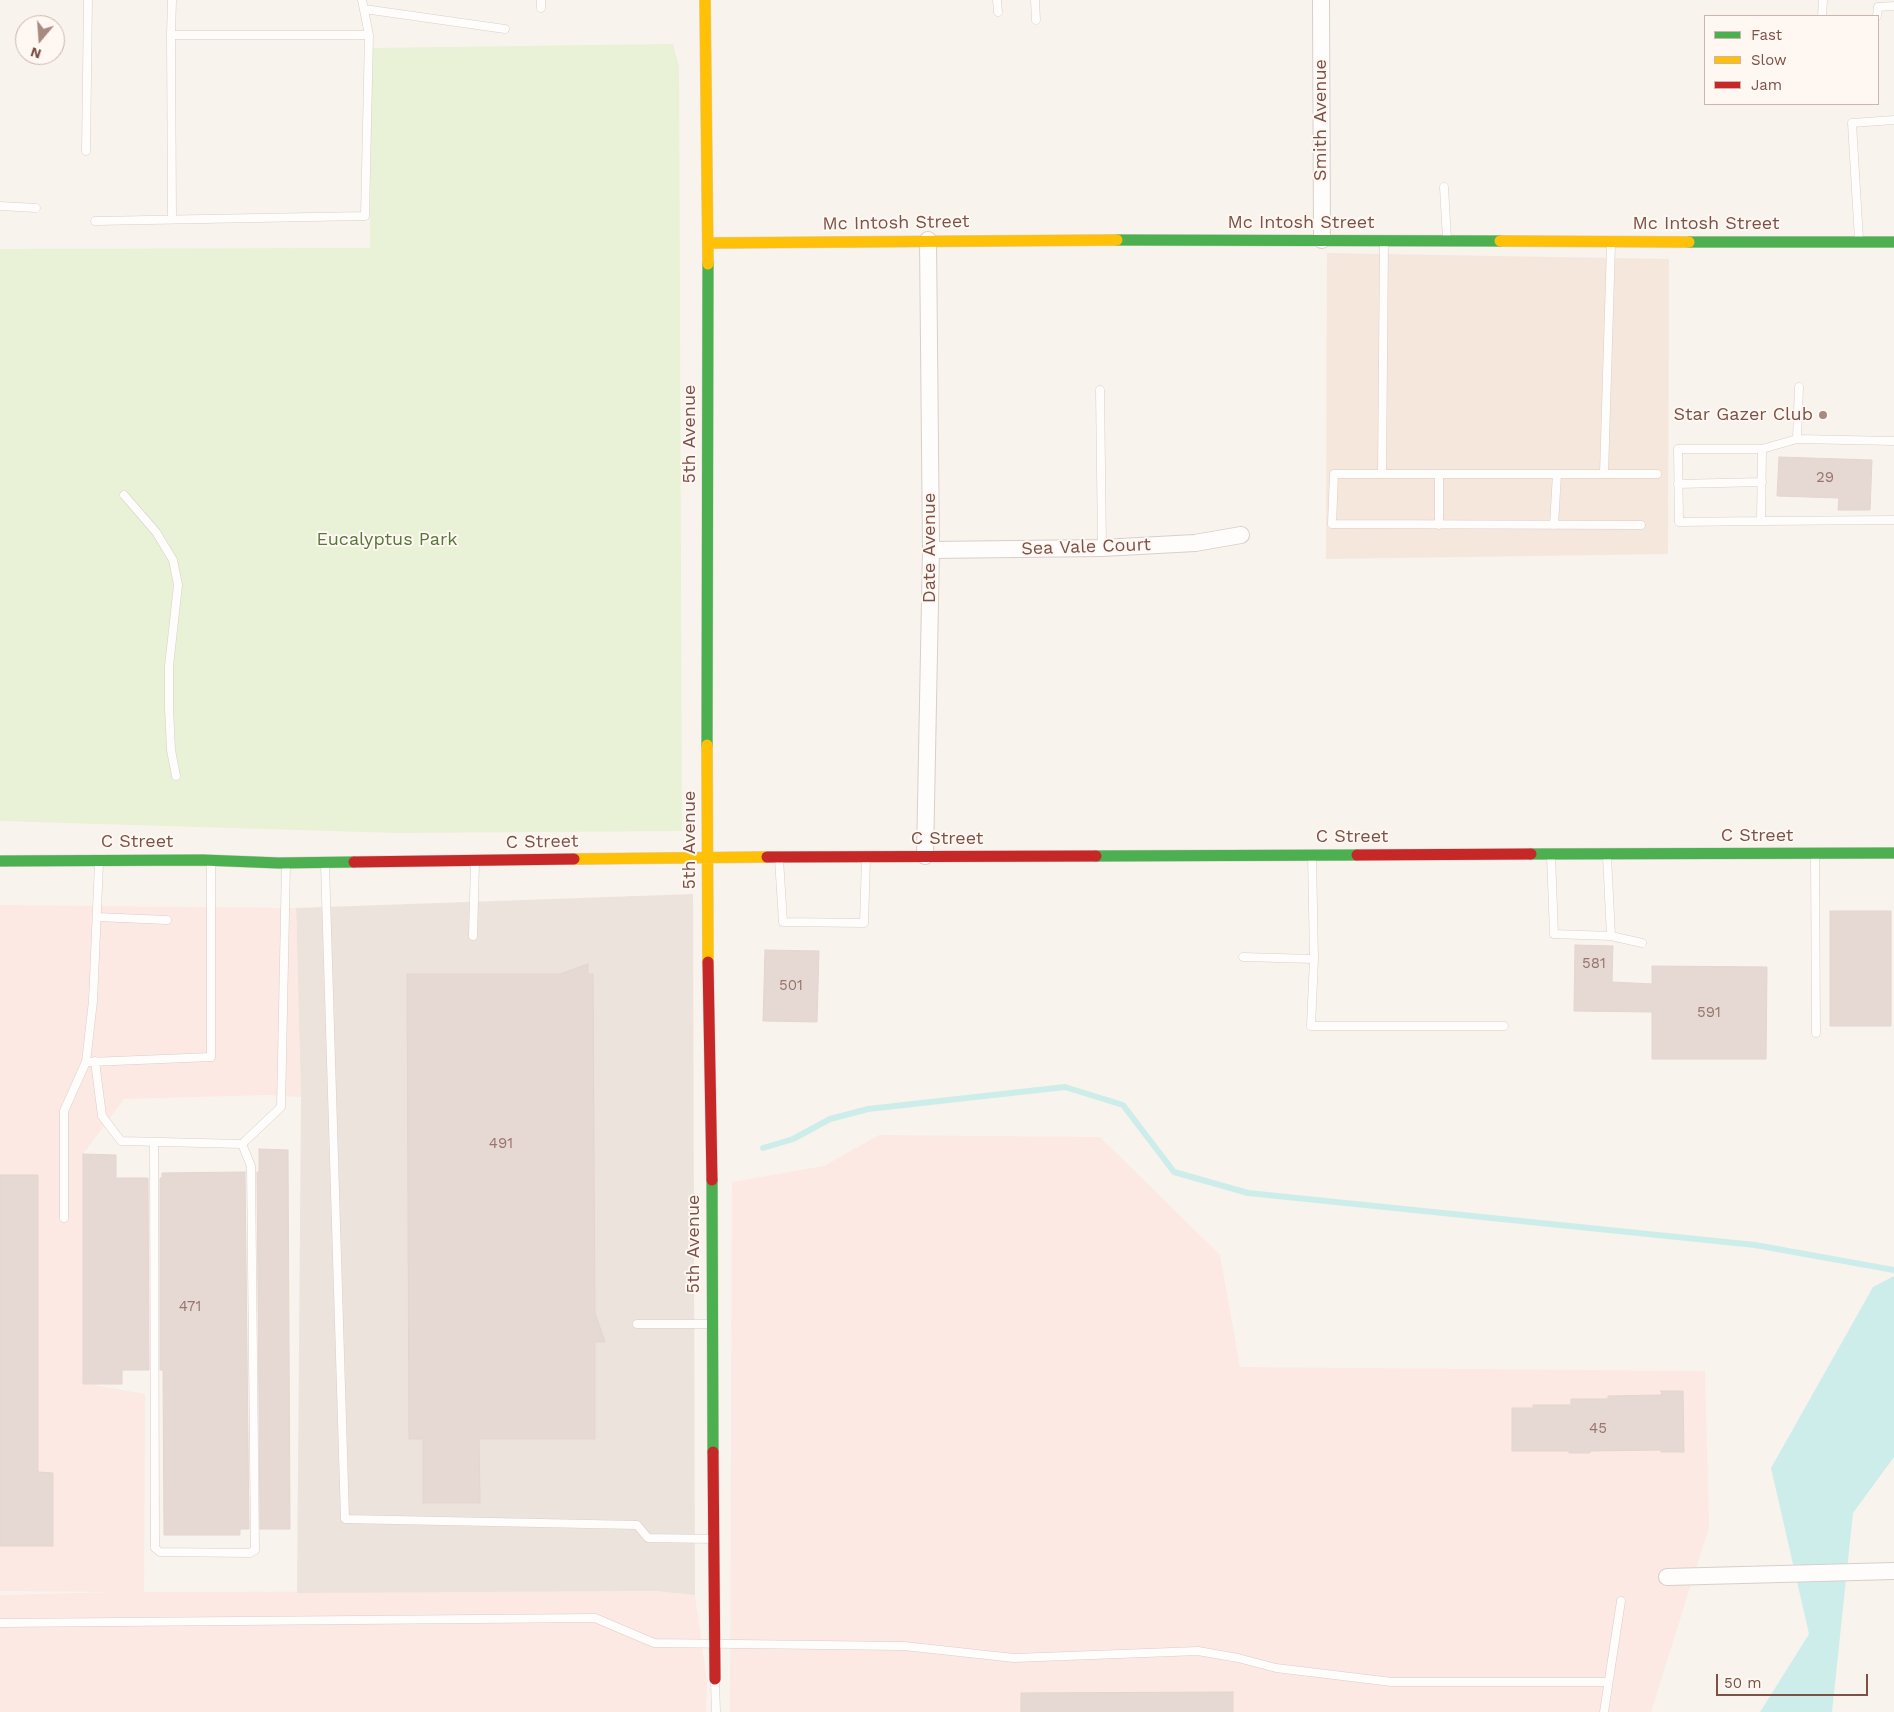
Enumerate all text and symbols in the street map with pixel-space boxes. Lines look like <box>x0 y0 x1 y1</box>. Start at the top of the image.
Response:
north arrow <box>15 15 65 65</box>
legend <box>1704 15 1879 105</box>
text: Fast <box>1751 26 1782 44</box>
text: N <box>28 44 43 63</box>
text: Slow <box>1751 51 1787 69</box>
street label: Smith Avenue <box>1310 59 1332 181</box>
text: Jam <box>1751 76 1782 94</box>
street label: Mc Intosh Street <box>822 211 970 235</box>
street label: Mc Intosh Street <box>1228 212 1374 234</box>
street label: Mc Intosh Street <box>1633 213 1779 235</box>
street label: 5th Avenue <box>679 385 701 483</box>
place label: Star Gazer Club <box>1673 404 1813 426</box>
marker: Star Gazer Club <box>1817 409 1829 421</box>
house number: 29 <box>1816 469 1834 487</box>
street label: Date Avenue <box>919 493 941 603</box>
park label: Eucalyptus Park <box>316 529 458 551</box>
street label: Sea Vale Court <box>1021 534 1151 560</box>
street label: 5th Avenue <box>679 791 701 889</box>
street label: C Street <box>1721 825 1793 847</box>
street label: C Street <box>1316 826 1388 848</box>
street label: C Street <box>911 828 983 850</box>
street label: C Street <box>101 831 173 853</box>
street label: C Street <box>505 831 579 853</box>
house number: 581 <box>1582 955 1606 973</box>
house number: 501 <box>779 977 803 995</box>
house number: 591 <box>1697 1004 1721 1022</box>
house number: 491 <box>489 1135 513 1153</box>
street label: 5th Avenue <box>683 1195 705 1293</box>
house number: 471 <box>179 1298 201 1316</box>
house number: 45 <box>1589 1420 1607 1438</box>
scale bar <box>1719 1664 1872 1696</box>
text: 50 m <box>1724 1674 1761 1692</box>

